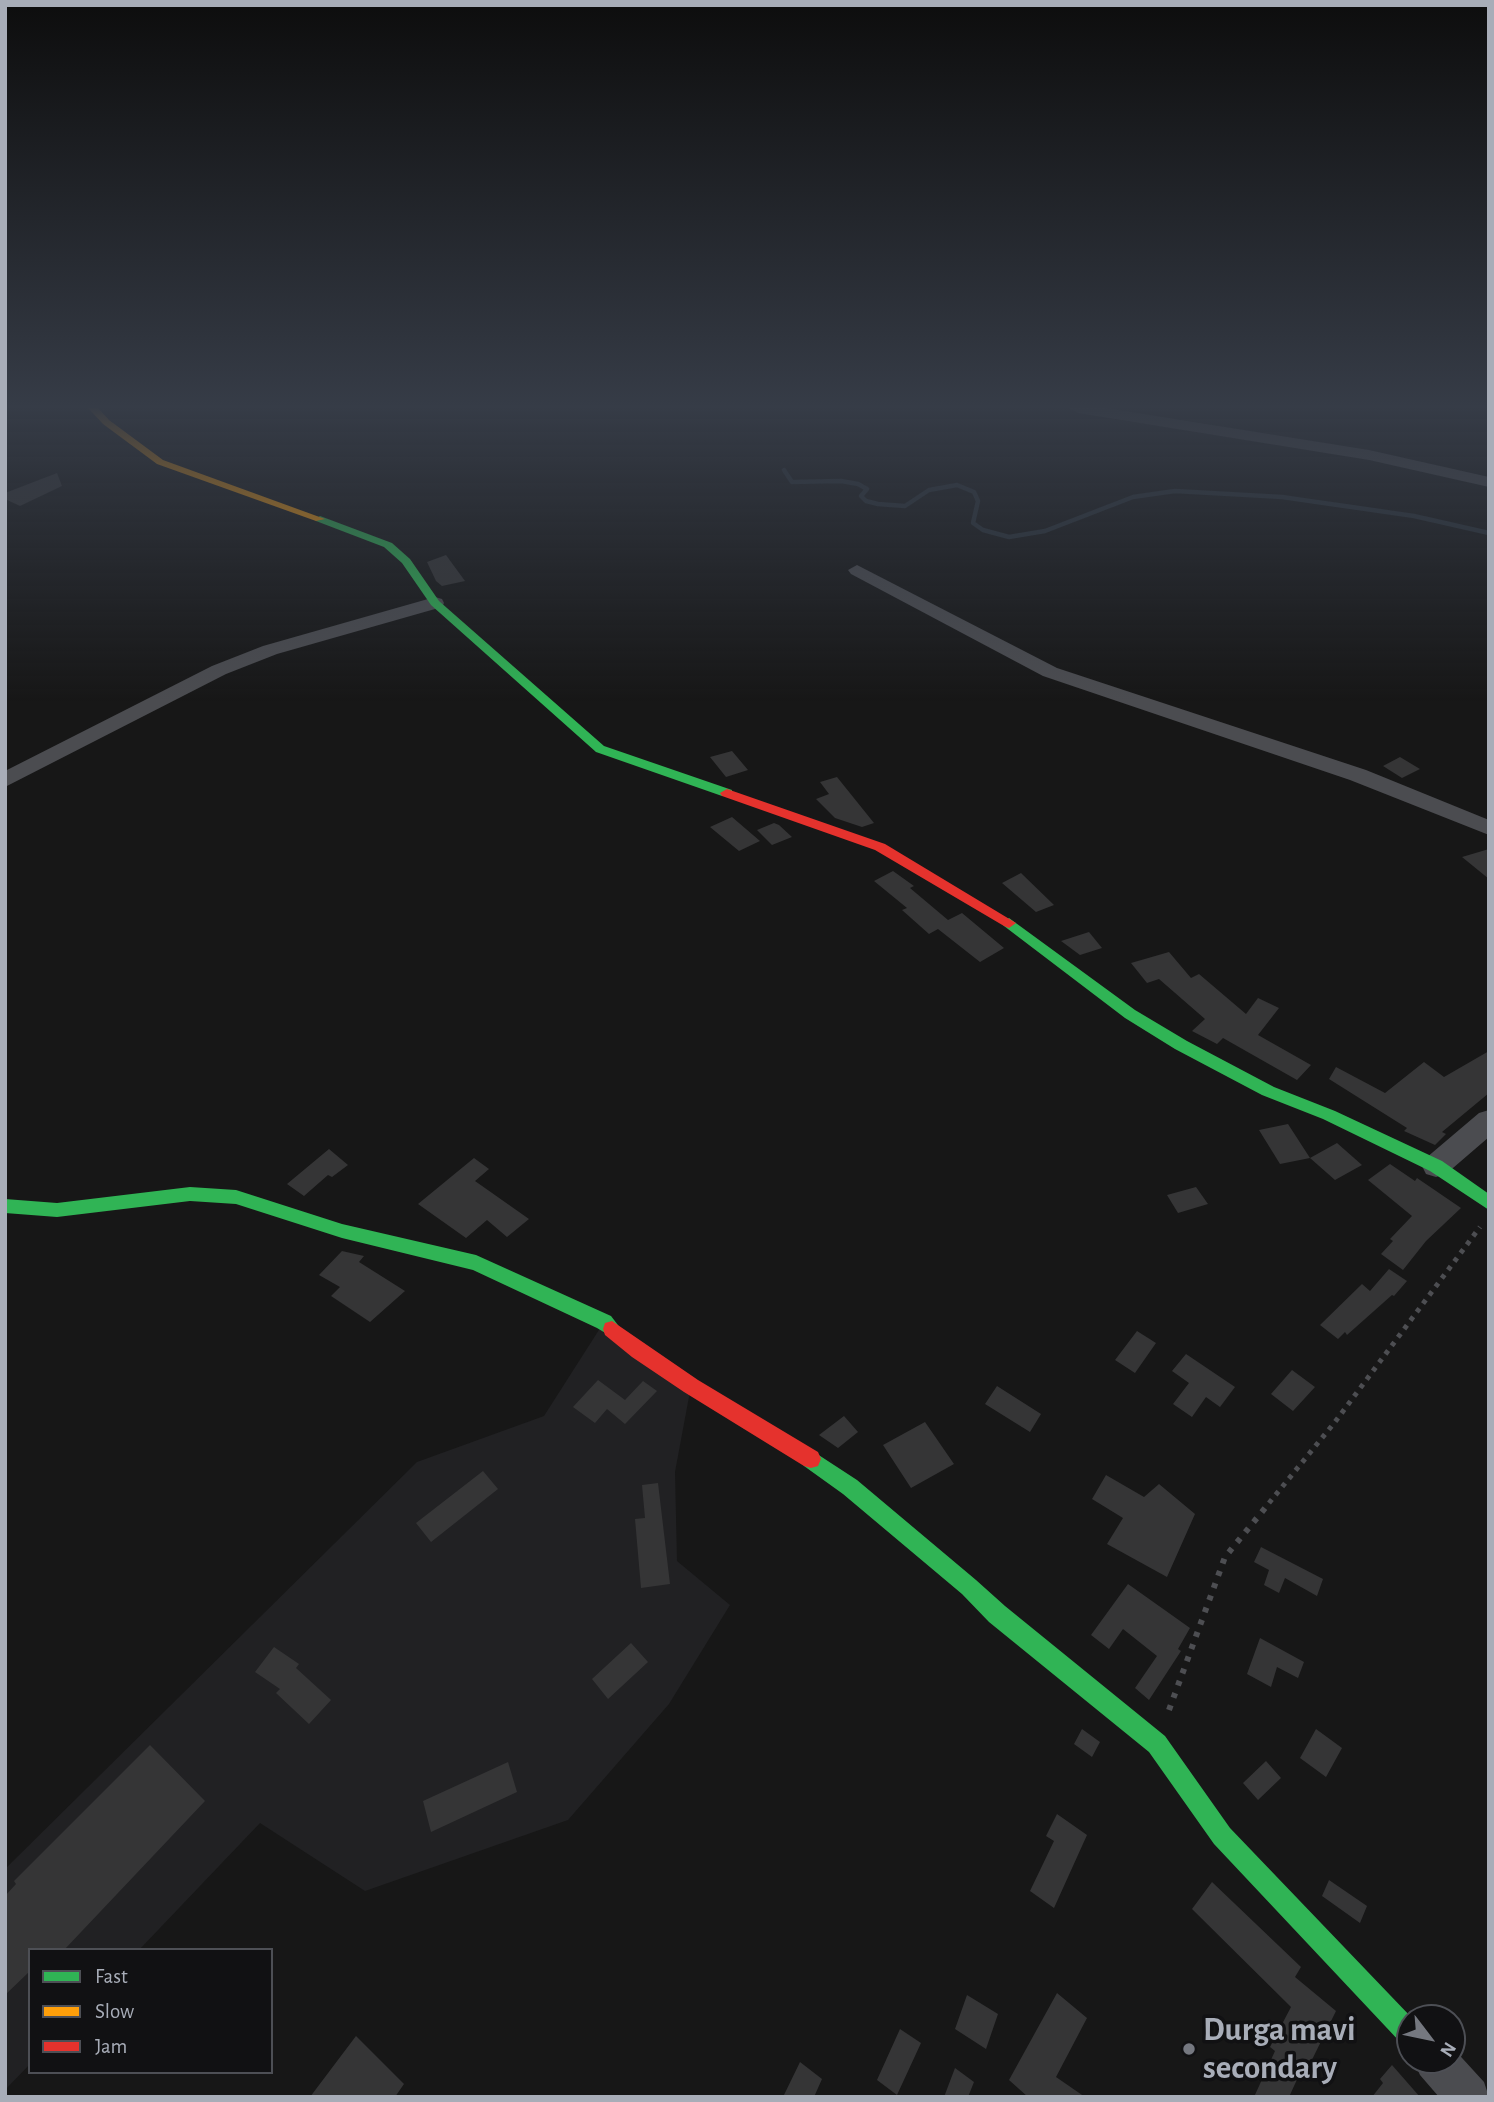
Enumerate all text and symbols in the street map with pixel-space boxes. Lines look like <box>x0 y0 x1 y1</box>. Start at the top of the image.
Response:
legend <box>28 1948 273 2074</box>
text: Fast <box>95 1966 128 1987</box>
text: Slow <box>95 2001 134 2022</box>
north arrow <box>1396 2004 1466 2074</box>
place label: Durga mavi secondary <box>1203 2010 1356 2088</box>
text: Jam <box>95 2036 127 2057</box>
text: N <box>1436 2039 1459 2060</box>
marker: Durga mavi secondary <box>1181 2041 1197 2057</box>

